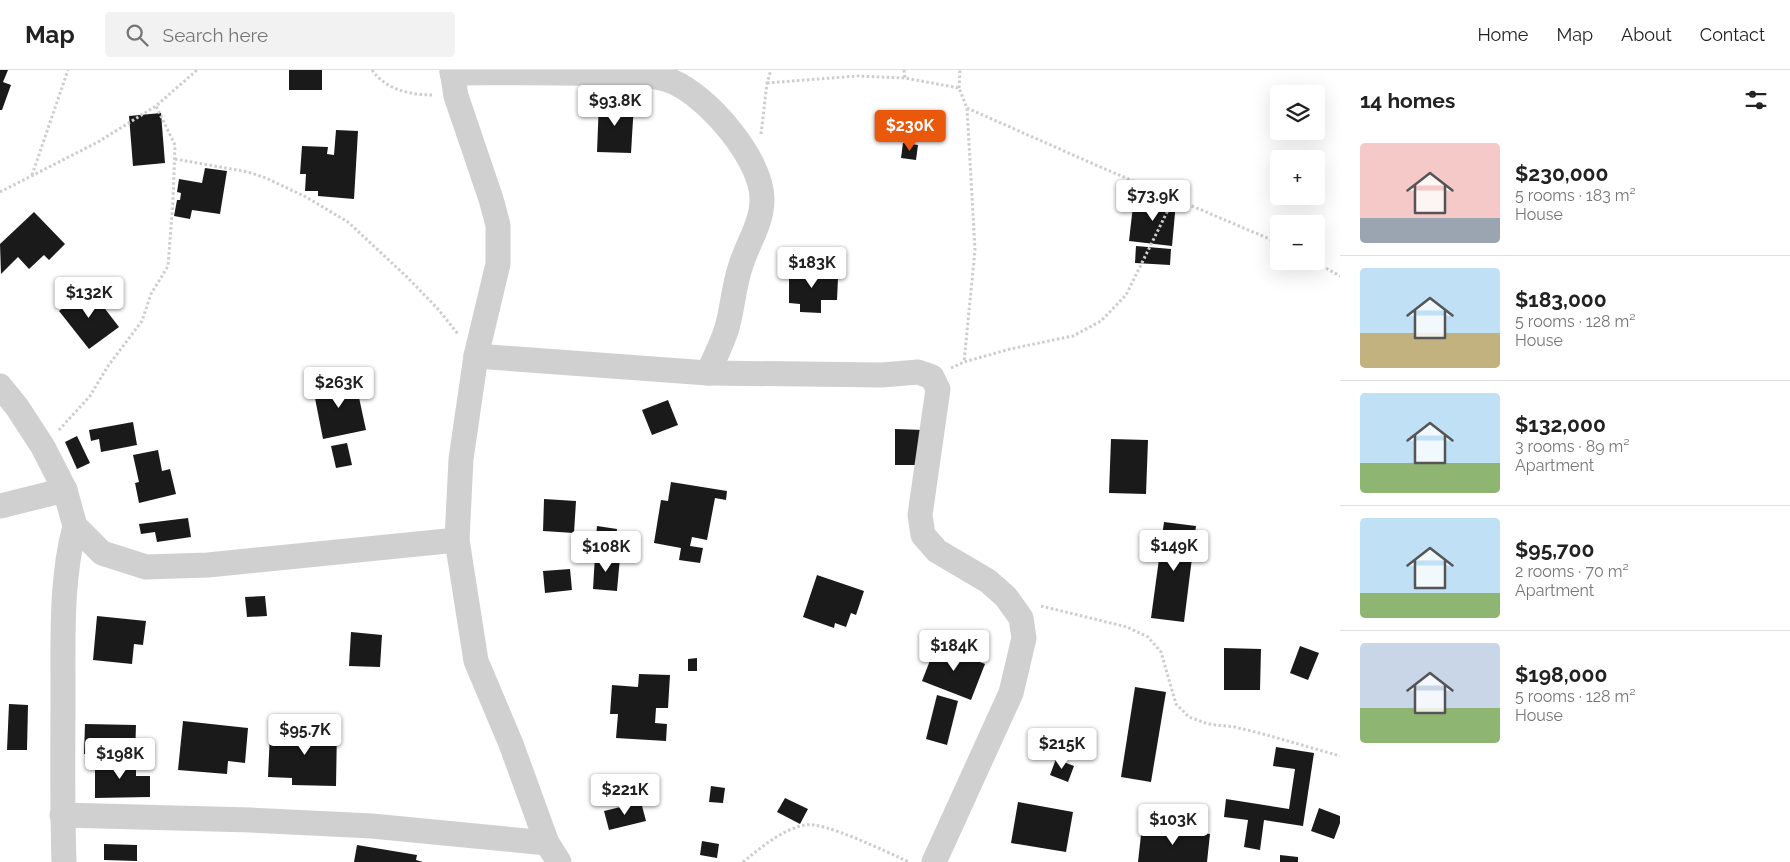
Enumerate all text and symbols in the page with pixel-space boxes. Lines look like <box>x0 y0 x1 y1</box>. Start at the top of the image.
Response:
search box <box>105 12 455 57</box>
text: Map <box>25 20 75 49</box>
icon: search <box>123 21 151 49</box>
text: Search here <box>163 24 268 46</box>
text: Home <box>1477 24 1528 45</box>
text: Map <box>1556 24 1593 45</box>
text: About <box>1621 24 1672 45</box>
text: Contact <box>1700 24 1765 45</box>
pin: $93.8K <box>574 85 656 127</box>
map controls <box>1270 85 1325 270</box>
button: layers <box>1270 85 1325 140</box>
icon: filters <box>1742 86 1770 114</box>
text: 14 homes <box>1360 88 1455 113</box>
text: $93.8K <box>589 91 641 110</box>
pin: $230K <box>875 109 945 152</box>
text: $230K <box>886 116 934 135</box>
button: + <box>1270 150 1325 205</box>
text: $230,000 <box>1515 161 1608 186</box>
icon: home <box>1400 163 1460 223</box>
pin: $73.9K <box>1112 180 1194 222</box>
text: $73.9K <box>1127 186 1179 205</box>
text: 5 rooms · 183 m² <box>1515 186 1636 205</box>
text: House <box>1515 205 1563 224</box>
button: − <box>1270 215 1325 270</box>
pin: $183K <box>777 246 847 289</box>
text: $183K <box>788 253 836 272</box>
pin: $132K <box>54 276 124 319</box>
text: $132K <box>66 283 112 302</box>
text: $183,000 <box>1515 287 1607 312</box>
icon: home <box>1400 288 1460 348</box>
text: 5 rooms · 128 m² <box>1515 312 1635 331</box>
text: House <box>1515 331 1563 350</box>
pin: $263K <box>304 366 374 409</box>
text: $263K <box>315 373 363 392</box>
text: $132,000 <box>1515 412 1606 437</box>
icon: home <box>1400 413 1460 473</box>
text: 3 rooms · 89 m² <box>1515 437 1630 456</box>
text: Apartment <box>1515 456 1594 475</box>
pin: $108K <box>571 530 641 573</box>
pin: $149K <box>1139 530 1209 572</box>
text: $149K <box>1150 536 1198 555</box>
text: $108K <box>582 537 630 556</box>
text: $95,700 <box>1515 537 1594 562</box>
icon: home <box>1400 538 1460 598</box>
text: 2 rooms · 70 m² <box>1515 562 1629 581</box>
text: Apartment <box>1515 581 1594 600</box>
pin: $184K <box>919 630 989 672</box>
text: $184K <box>930 636 978 655</box>
text: $198,000 <box>1515 662 1607 687</box>
icon: home <box>1400 663 1460 723</box>
text: 5 rooms · 128 m² <box>1515 687 1635 706</box>
text: House <box>1515 706 1563 725</box>
pin: $95.7K <box>264 714 346 756</box>
text: $95.7K <box>279 720 331 739</box>
pin: $215K <box>1027 728 1097 770</box>
text: $215K <box>1039 734 1085 753</box>
pin: $198K <box>85 738 155 780</box>
text: $198K <box>96 744 144 763</box>
pin: $221K <box>590 774 660 816</box>
text: $221K <box>602 780 648 799</box>
pin: $103K <box>1138 804 1208 846</box>
text: $103K <box>1149 810 1197 829</box>

